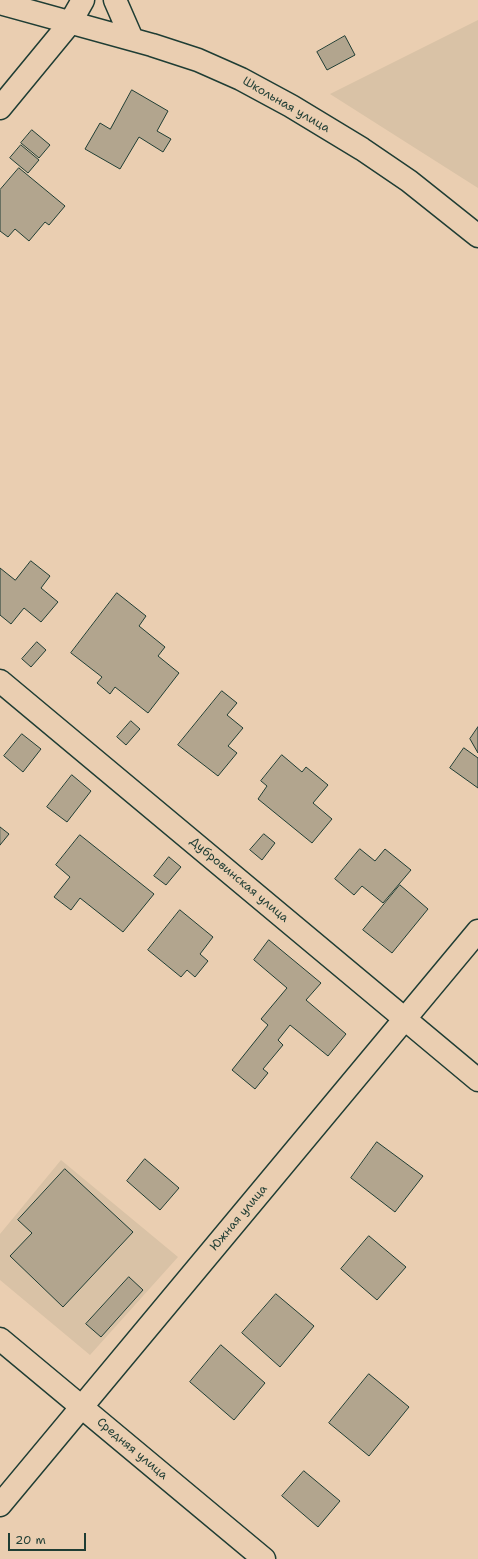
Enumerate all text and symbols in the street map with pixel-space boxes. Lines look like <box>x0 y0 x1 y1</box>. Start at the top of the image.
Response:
street label: Школьная улица <box>240 74 332 136</box>
street label: Дубровинская улица <box>187 834 291 926</box>
street label: Южная улица <box>207 1182 271 1254</box>
street label: Средняя улица <box>94 1415 170 1483</box>
scale bar <box>10 1525 88 1551</box>
text: 20 m <box>15 1532 46 1548</box>

